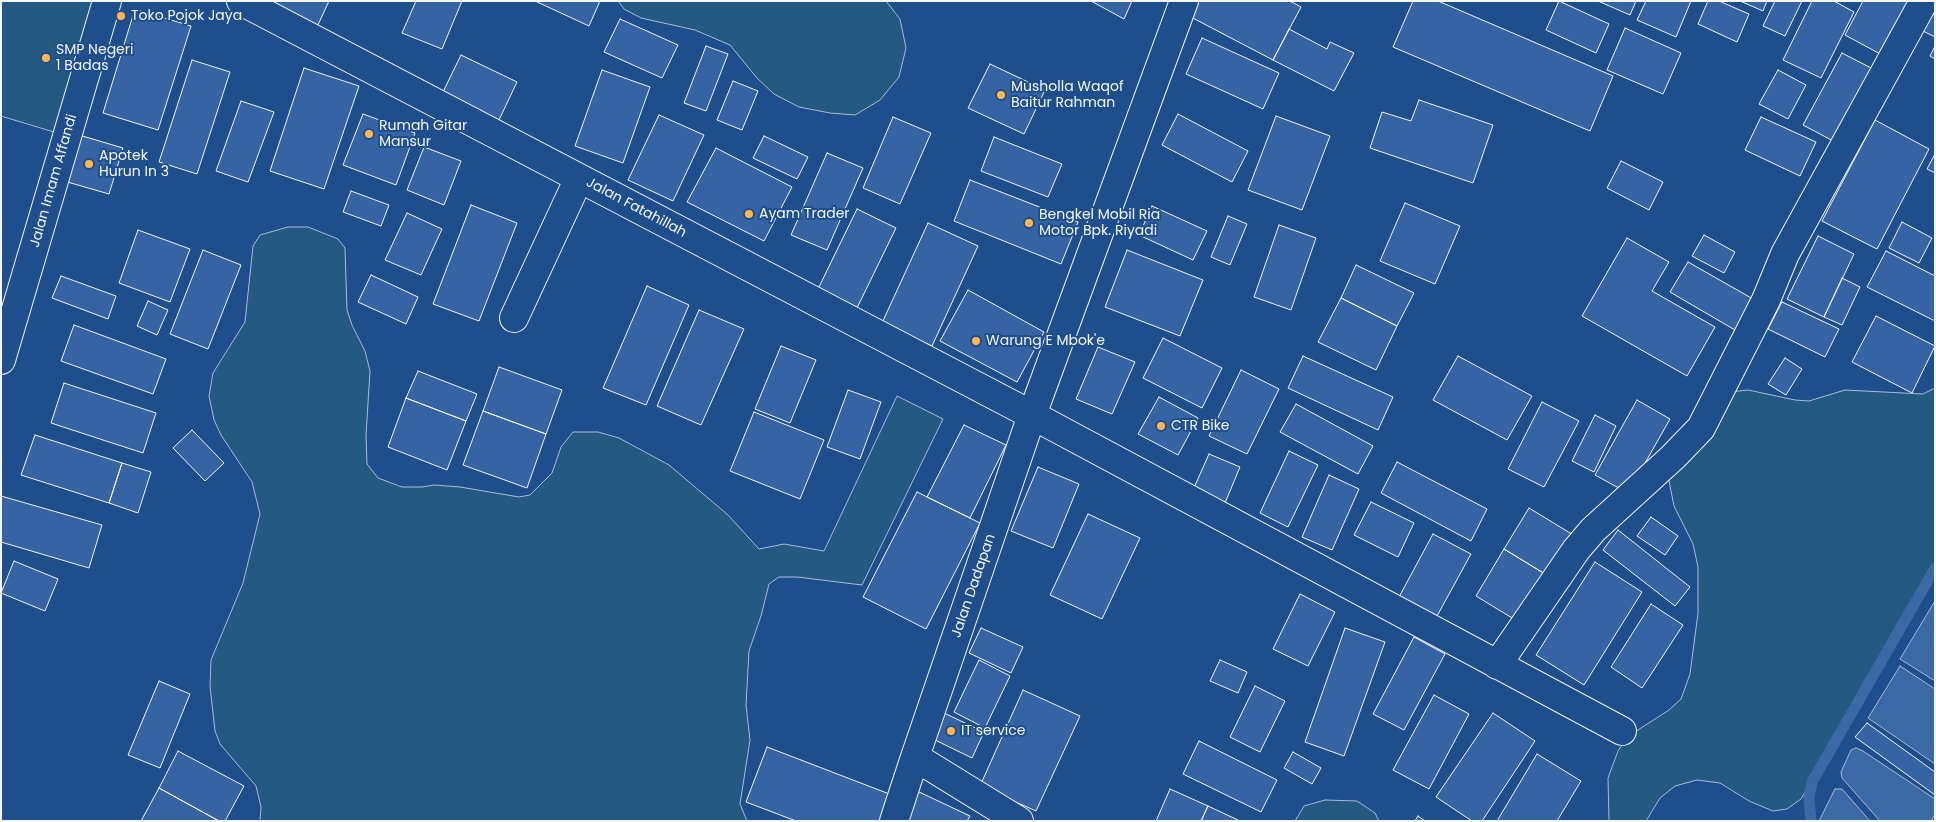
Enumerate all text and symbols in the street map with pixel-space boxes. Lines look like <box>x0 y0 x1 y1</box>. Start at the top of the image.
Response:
place label: Toko Pojok Jaya <box>131 8 242 24</box>
marker: Toko Pojok Jaya <box>115 10 127 22</box>
place label: SMP Negeri 1 Badas <box>56 42 133 74</box>
marker: SMP Negeri 1 Badas <box>40 52 52 64</box>
place label: Musholla Waqof Baitur Rahman <box>1011 79 1123 111</box>
marker: Musholla Waqof Baitur Rahman <box>995 89 1007 101</box>
street label: Jalan Imam Affandi <box>27 112 81 250</box>
place label: Rumah Gitar Mansur <box>379 118 467 150</box>
marker: Rumah Gitar Mansur <box>363 128 375 140</box>
place label: Apotek Hurun In 3 <box>99 148 169 180</box>
marker: Apotek Hurun In 3 <box>83 158 95 170</box>
street label: Jalan Fatahillah <box>583 174 689 242</box>
place label: Ayam Trader <box>759 206 850 222</box>
place label: Bengkel Mobil Ria Motor Bpk. Riyadi <box>1039 207 1160 240</box>
marker: Ayam Trader <box>743 208 755 220</box>
marker: Bengkel Mobil Ria Motor Bpk. Riyadi <box>1023 217 1035 229</box>
place label: Warung E Mbok'e <box>986 333 1105 349</box>
marker: Warung E Mbok'e <box>970 335 982 347</box>
place label: CTR Bike <box>1171 418 1230 434</box>
marker: CTR Bike <box>1155 420 1167 432</box>
street label: Jalan Dadapan <box>948 532 1000 640</box>
place label: IT service <box>961 723 1025 739</box>
marker: IT service <box>945 725 957 737</box>

